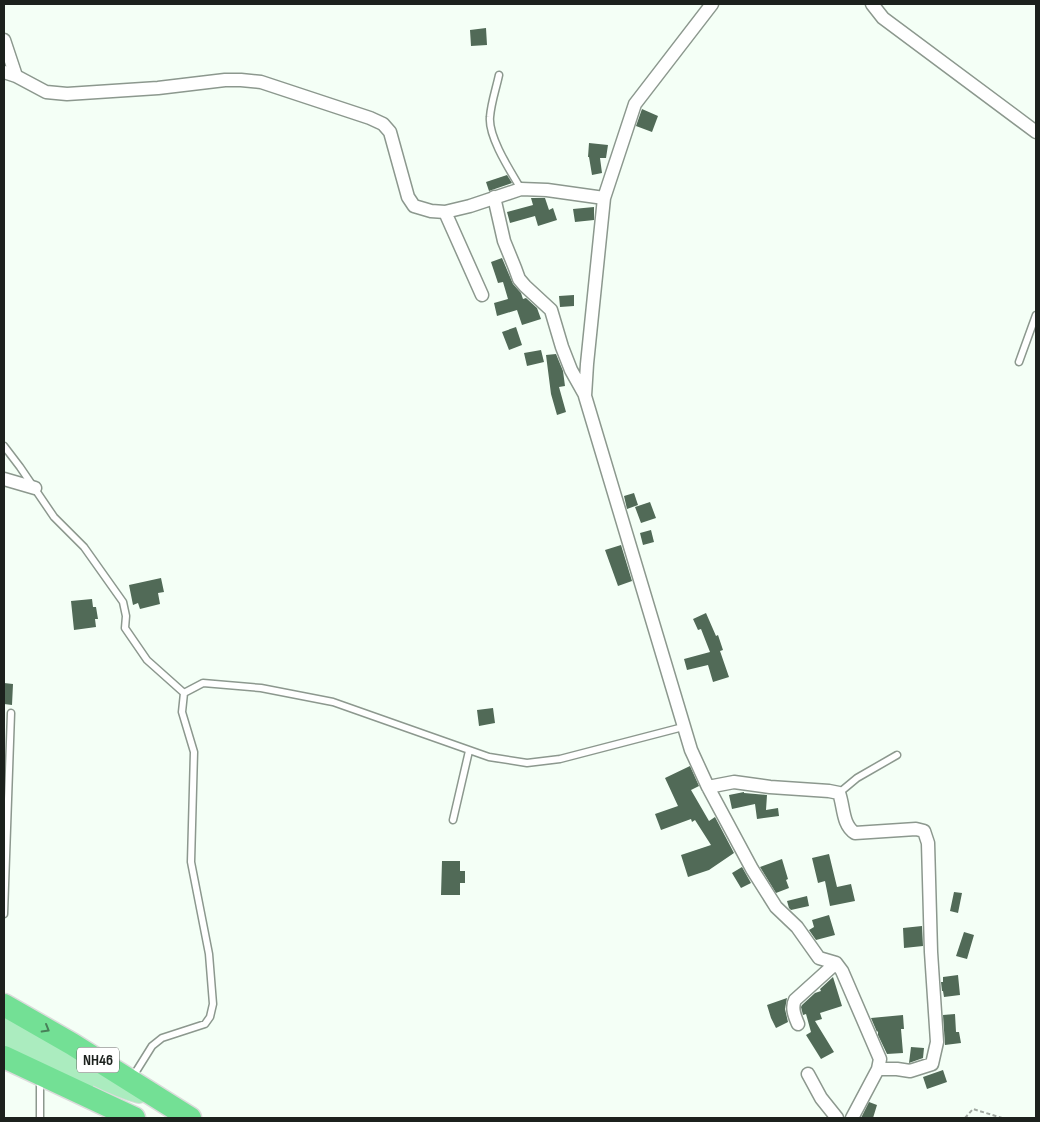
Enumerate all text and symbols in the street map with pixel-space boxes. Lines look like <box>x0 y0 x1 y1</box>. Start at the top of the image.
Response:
one-way arrow <box>41 1023 50 1033</box>
road number: NH46 <box>77 1048 119 1072</box>

